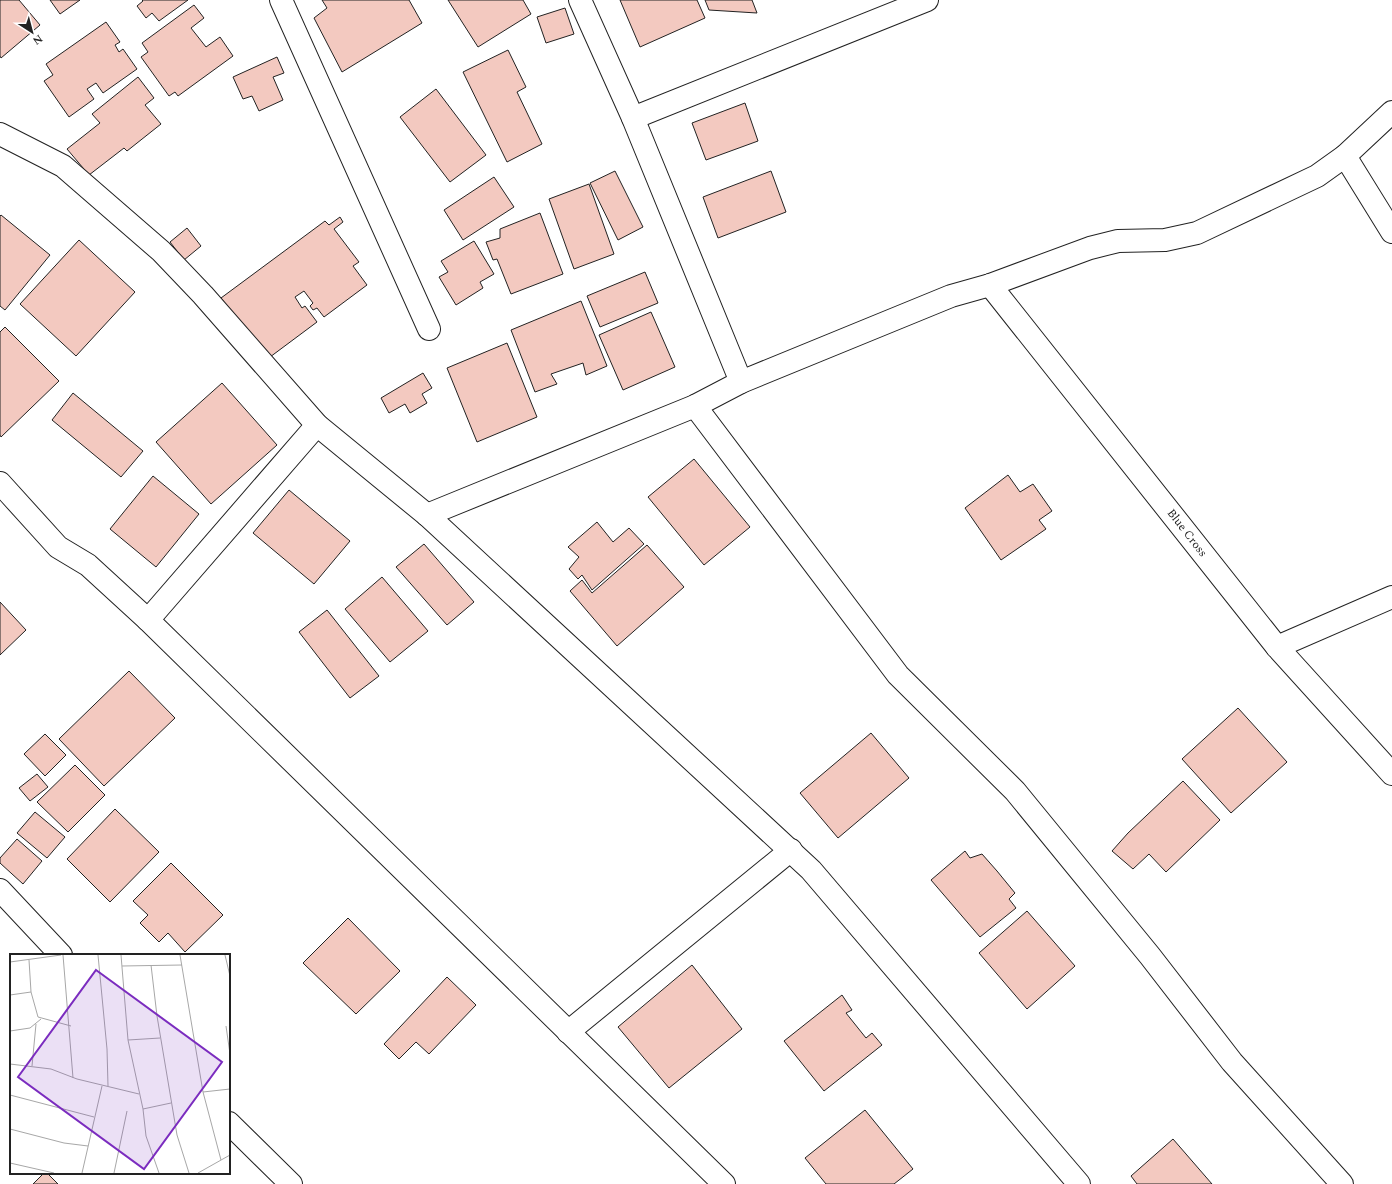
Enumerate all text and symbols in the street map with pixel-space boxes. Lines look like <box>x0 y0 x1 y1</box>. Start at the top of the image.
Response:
north arrow <box>12 12 52 52</box>
text: N <box>29 30 46 49</box>
street label: Blue Cross <box>1162 505 1212 561</box>
inset map <box>10 954 230 1174</box>

